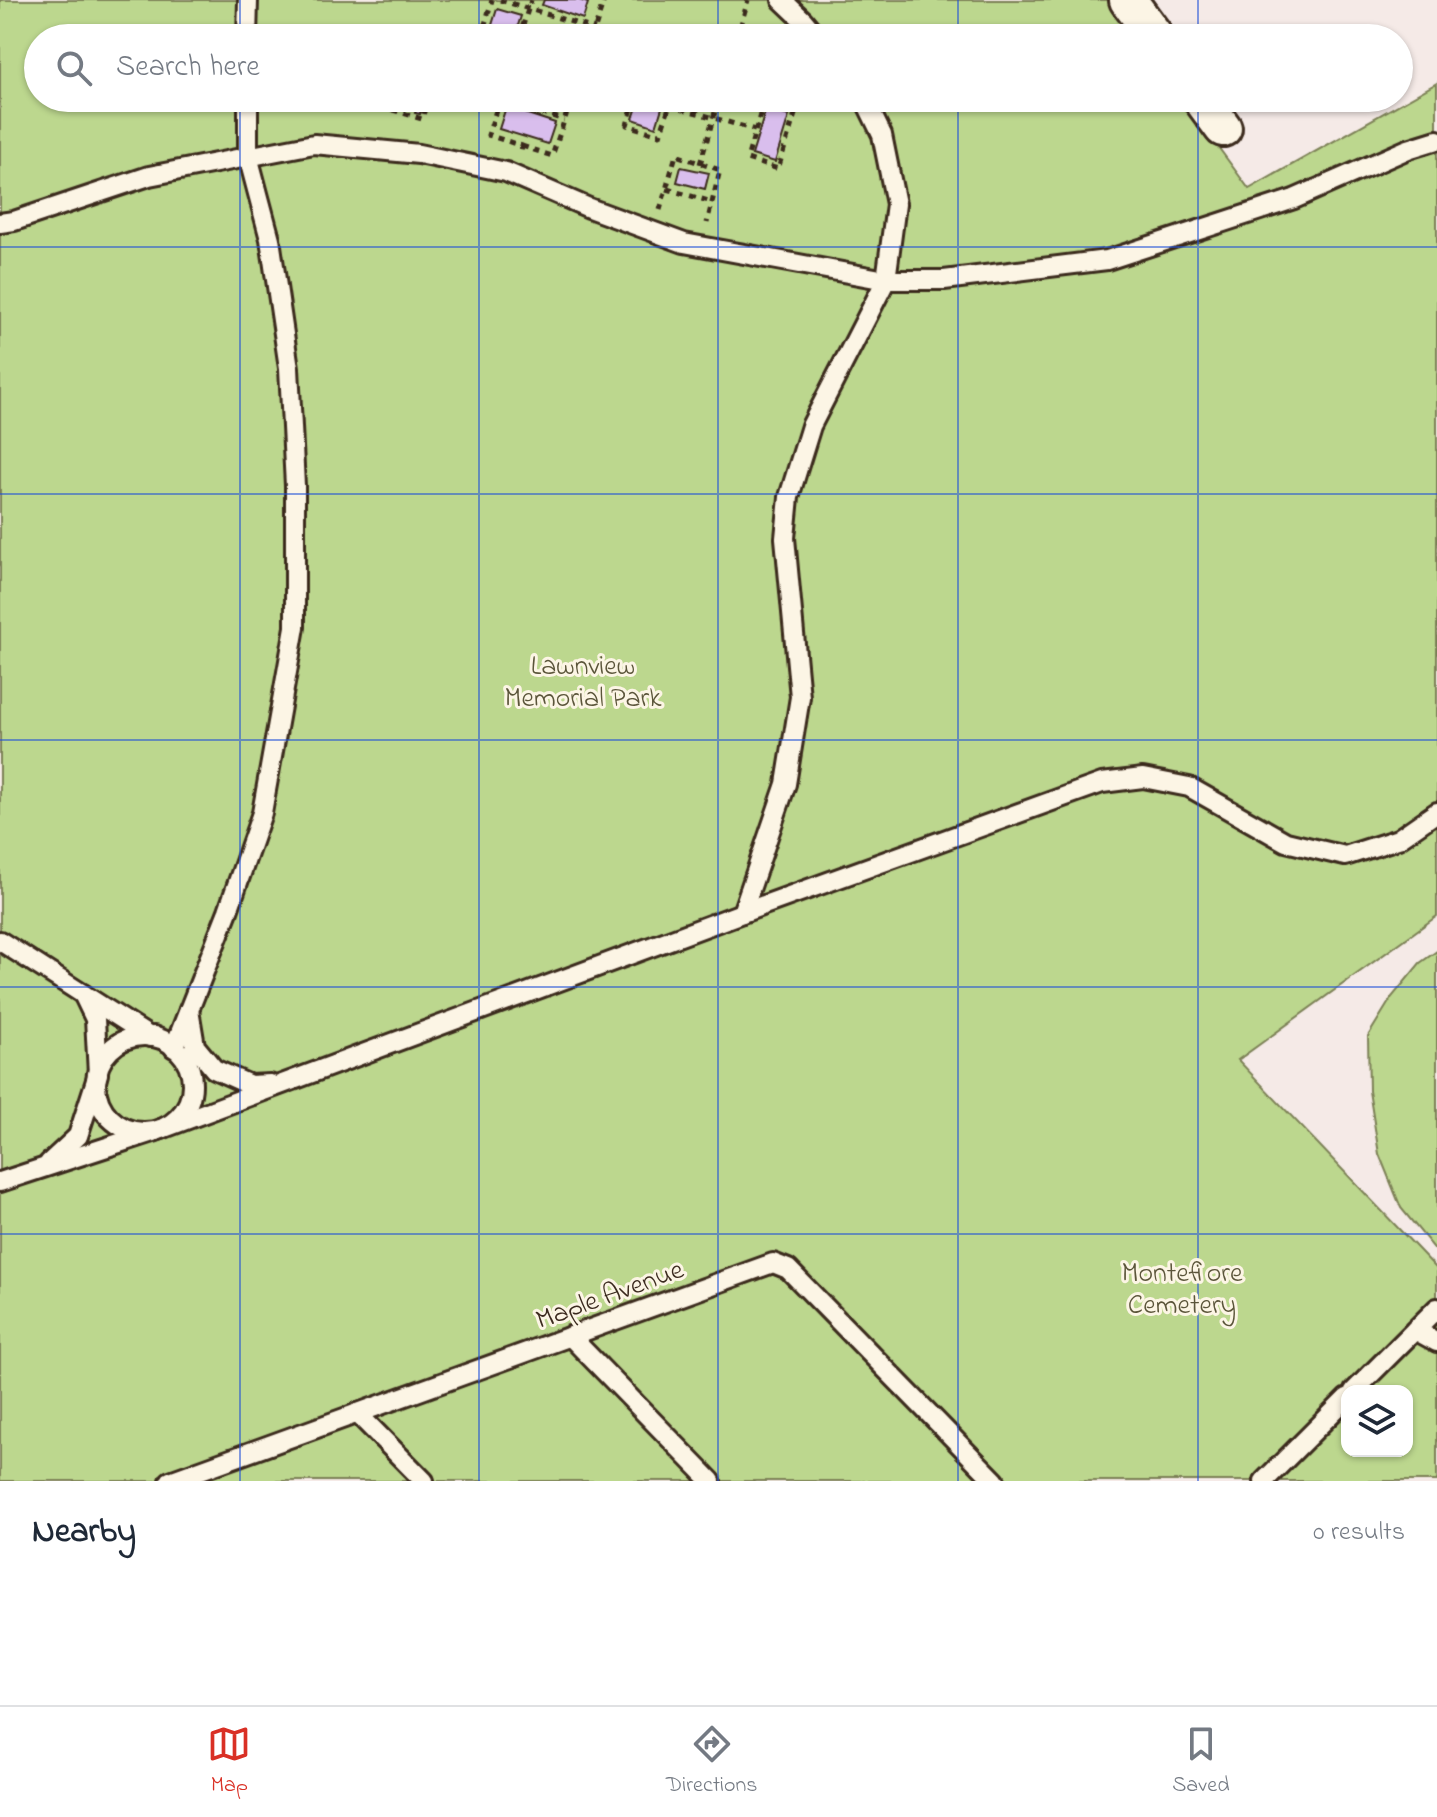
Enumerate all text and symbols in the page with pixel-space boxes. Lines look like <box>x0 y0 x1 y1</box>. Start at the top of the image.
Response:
search box <box>24 24 1413 112</box>
icon: search <box>52 46 96 90</box>
text: Search here <box>116 46 260 90</box>
park label: Lawnview Memorial Park <box>505 647 662 720</box>
street label: Maple Avenue <box>531 1250 690 1342</box>
park label: Montefiore Cemetery <box>1121 1254 1243 1327</box>
map controls <box>1341 1385 1413 1457</box>
button: layers <box>1341 1385 1413 1457</box>
text: Nearby <box>32 1508 136 1558</box>
text: 0 results <box>1313 1514 1405 1552</box>
tab: Map <box>207 1722 251 1802</box>
tab: Directions <box>666 1722 757 1802</box>
tab: Saved <box>1172 1722 1230 1802</box>

